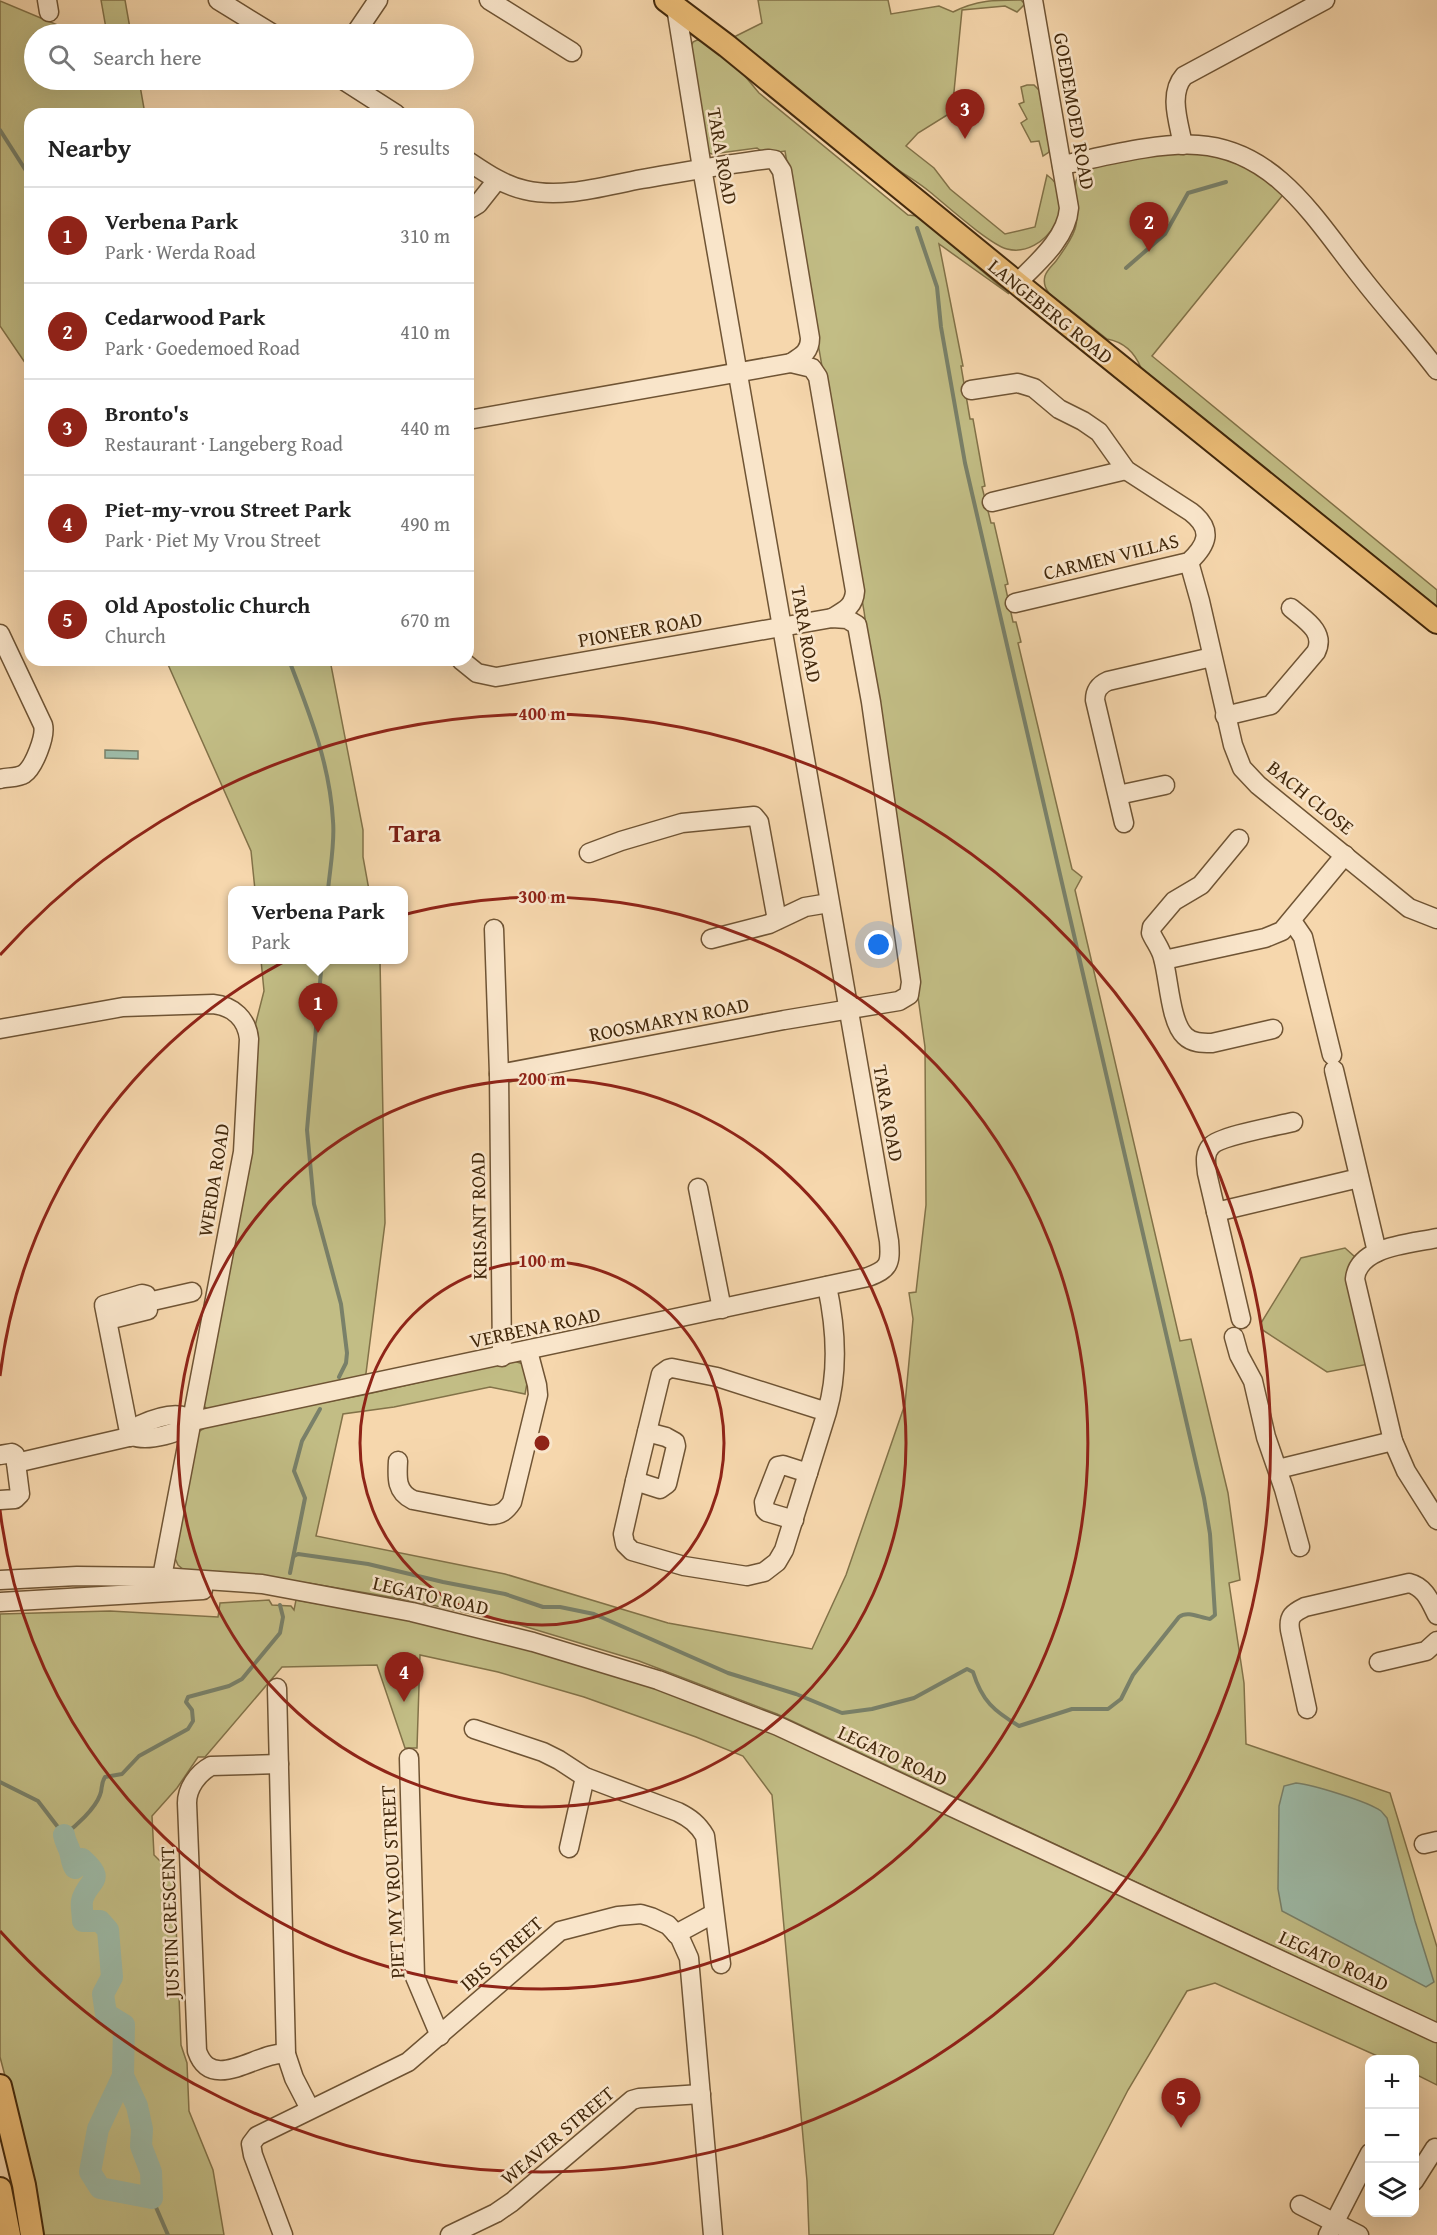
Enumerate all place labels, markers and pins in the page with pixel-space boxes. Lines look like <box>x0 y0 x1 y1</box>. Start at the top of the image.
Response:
pin: 3 <box>946 90 984 139</box>
pin: 2 <box>1130 202 1168 252</box>
pin: 1 <box>298 984 338 1033</box>
centre of rings <box>532 1433 552 1453</box>
pin: 4 <box>384 1652 424 1702</box>
pin: 5 <box>1162 2078 1200 2128</box>

